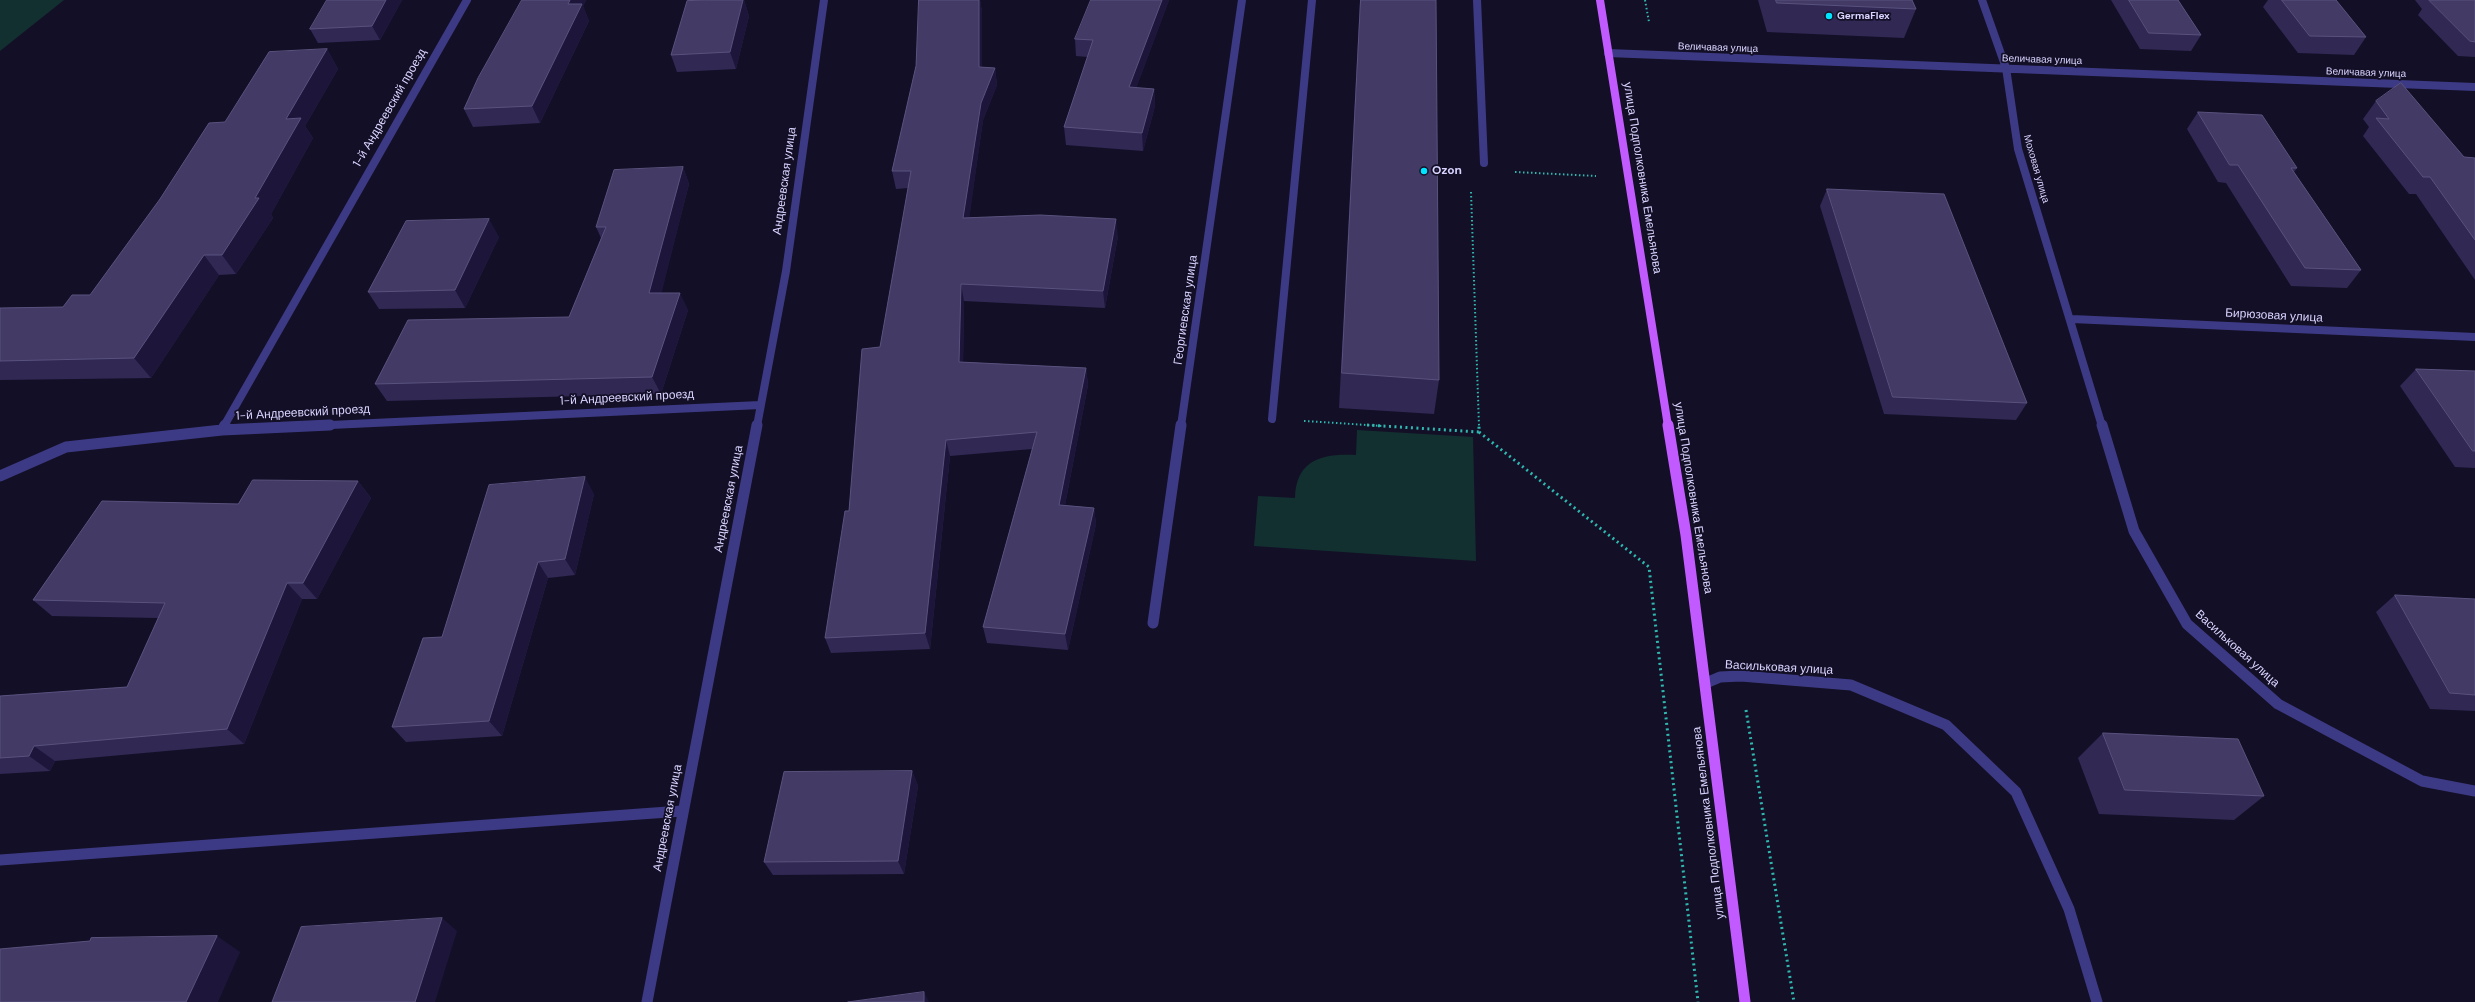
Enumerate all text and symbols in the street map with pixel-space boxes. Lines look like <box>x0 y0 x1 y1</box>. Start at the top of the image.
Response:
place label: GermaFlex <box>1837 10 1890 22</box>
marker: GermaFlex <box>1824 11 1834 21</box>
street label: Величавая улица <box>1678 41 1758 55</box>
street label: 1-й Андреевский проезд <box>350 46 430 170</box>
street label: Величавая улица <box>2002 53 2082 67</box>
street label: Величавая улица <box>2326 66 2406 80</box>
street label: улица Подполковника Емельянова <box>1620 81 1664 275</box>
street label: Андреевская улица <box>770 126 800 236</box>
street label: Моховая улица <box>2020 133 2052 205</box>
place label: Ozon <box>1432 164 1462 178</box>
marker: Ozon <box>1419 166 1429 176</box>
street label: Георгиевская улица <box>1171 254 1201 366</box>
street label: Бирюзовая улица <box>2225 306 2323 326</box>
street label: 1-й Андреевский проезд <box>560 387 694 409</box>
street label: улица Подполковника Емельянова <box>1671 401 1715 595</box>
street label: 1-й Андреевский проезд <box>236 402 370 424</box>
street label: Андреевская улица <box>712 444 746 554</box>
street label: Васильковая улица <box>2192 607 2282 691</box>
street label: Васильковая улица <box>1725 658 1833 678</box>
street label: улица Подполковника Емельянова <box>1690 726 1728 920</box>
street label: Андреевская улица <box>651 763 685 873</box>

